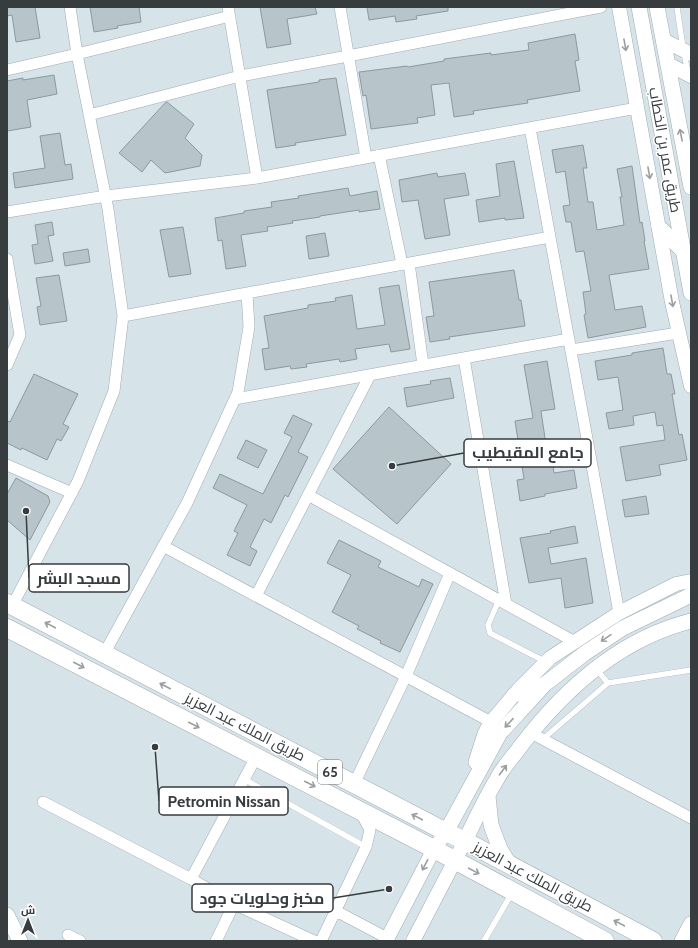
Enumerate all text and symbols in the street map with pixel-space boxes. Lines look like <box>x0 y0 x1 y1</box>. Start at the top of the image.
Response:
one-way arrow <box>622 39 630 52</box>
street label: طريق عمر بن الخطاب <box>644 86 685 214</box>
one-way arrow <box>677 129 685 142</box>
one-way arrow <box>645 166 653 179</box>
one-way arrow <box>669 294 677 307</box>
callout: جامع المقيطيب <box>464 439 591 467</box>
text: جامع المقيطيب <box>472 443 584 463</box>
callout: مسجد البشر <box>29 564 129 592</box>
text: مسجد البشر <box>36 569 121 588</box>
one-way arrow <box>44 621 56 629</box>
one-way arrow <box>601 634 612 642</box>
one-way arrow <box>73 662 85 669</box>
one-way arrow <box>159 681 171 689</box>
street label: طريق الملك عبد العزيز <box>180 688 308 766</box>
one-way arrow <box>504 718 513 728</box>
one-way arrow <box>188 722 200 729</box>
road number: 65 <box>318 760 342 784</box>
one-way arrow <box>499 764 507 775</box>
one-way arrow <box>304 781 316 789</box>
callout: Petromin Nissan <box>159 787 288 815</box>
text: Petromin Nissan <box>168 792 280 811</box>
one-way arrow <box>411 813 423 820</box>
street label: طريق الملك عبد العزيز <box>469 837 596 917</box>
one-way arrow <box>421 859 428 871</box>
one-way arrow <box>468 868 480 875</box>
callout: مخبز وحلويات جود <box>192 884 333 912</box>
text: مخبز وحلويات جود <box>200 889 324 908</box>
north arrow <box>8 900 48 940</box>
text: ش <box>21 903 35 917</box>
one-way arrow <box>613 918 625 926</box>

